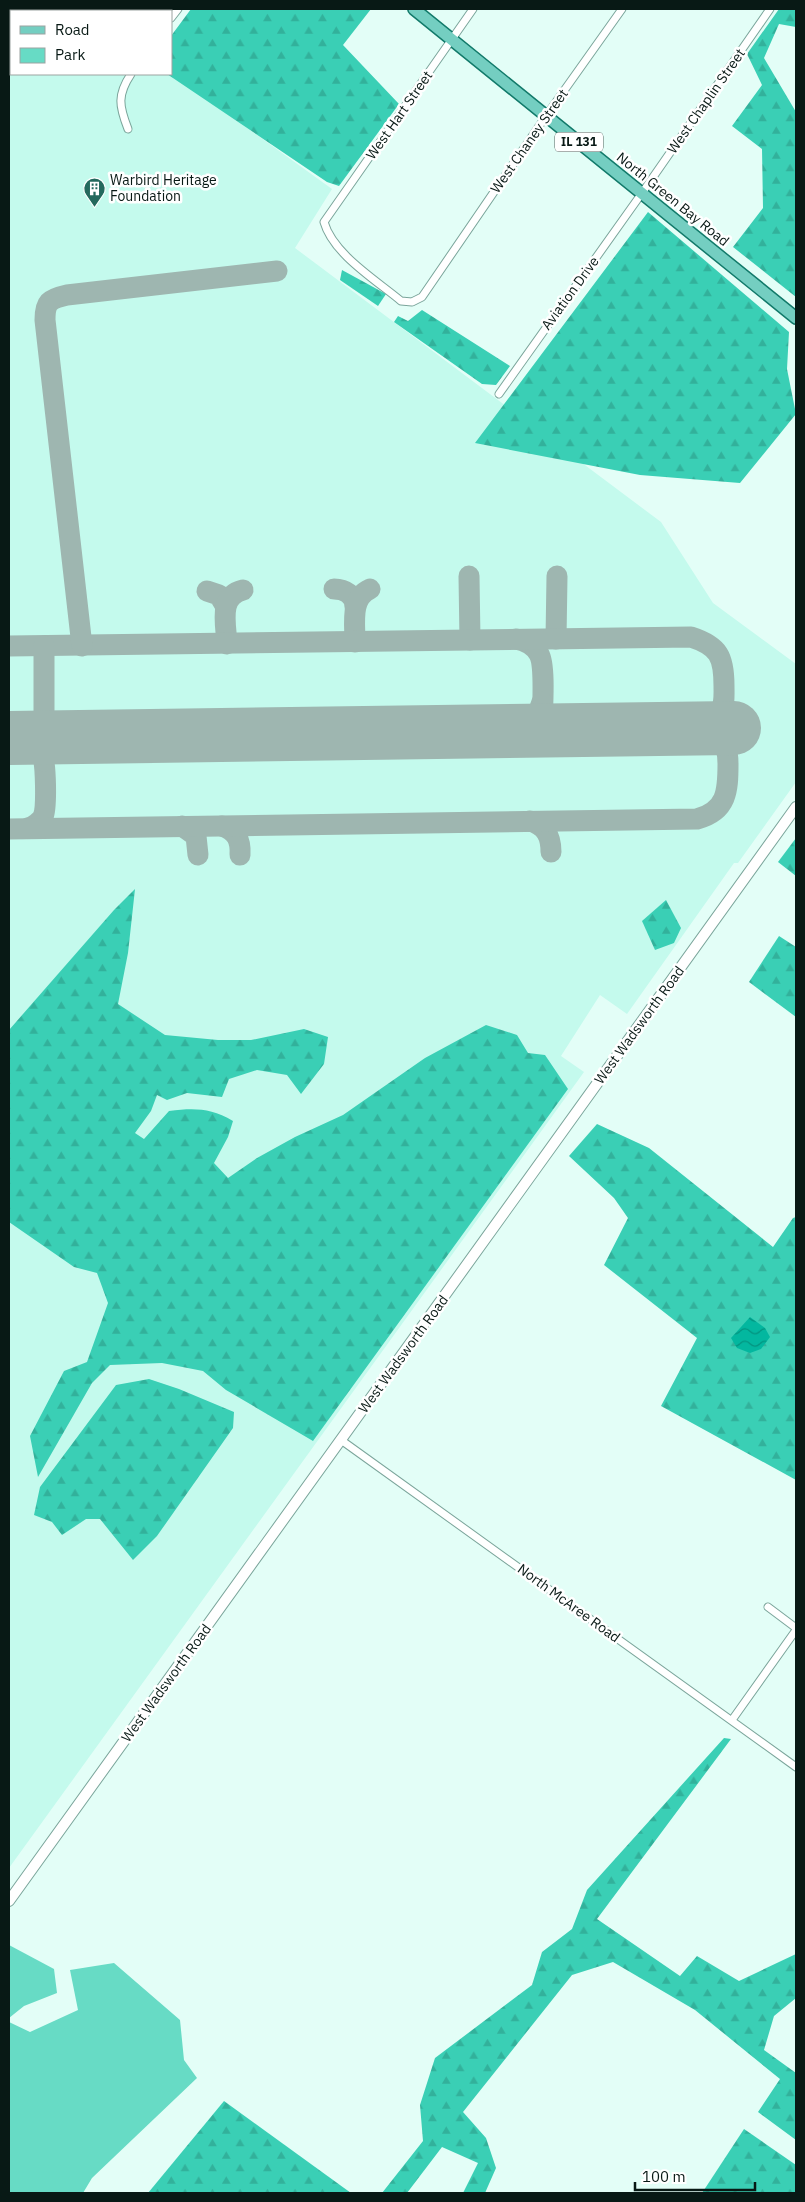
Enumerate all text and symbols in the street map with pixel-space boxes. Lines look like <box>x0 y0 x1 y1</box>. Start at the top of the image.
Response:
legend <box>10 10 172 75</box>
text: Road <box>55 20 90 39</box>
text: Park <box>55 45 85 64</box>
street label: West Chaplin Street <box>663 45 749 157</box>
street label: West Hart Street <box>362 67 436 163</box>
street label: West Chaney Street <box>486 85 572 197</box>
road number: IL 131 <box>555 132 603 152</box>
street label: North Green Bay Road <box>613 148 733 250</box>
place label: Warbird Heritage Foundation <box>110 171 217 205</box>
building icon: Warbird Heritage Foundation <box>82 176 106 207</box>
street label: Aviation Drive <box>537 252 603 333</box>
street label: West Wadsworth Road <box>590 962 688 1088</box>
street label: West Wadsworth Road <box>354 1291 452 1417</box>
street label: North McAree Road <box>514 1560 624 1646</box>
street label: West Wadsworth Road <box>117 1620 215 1746</box>
scale bar <box>635 2160 755 2192</box>
text: 100 m <box>642 2167 686 2186</box>

